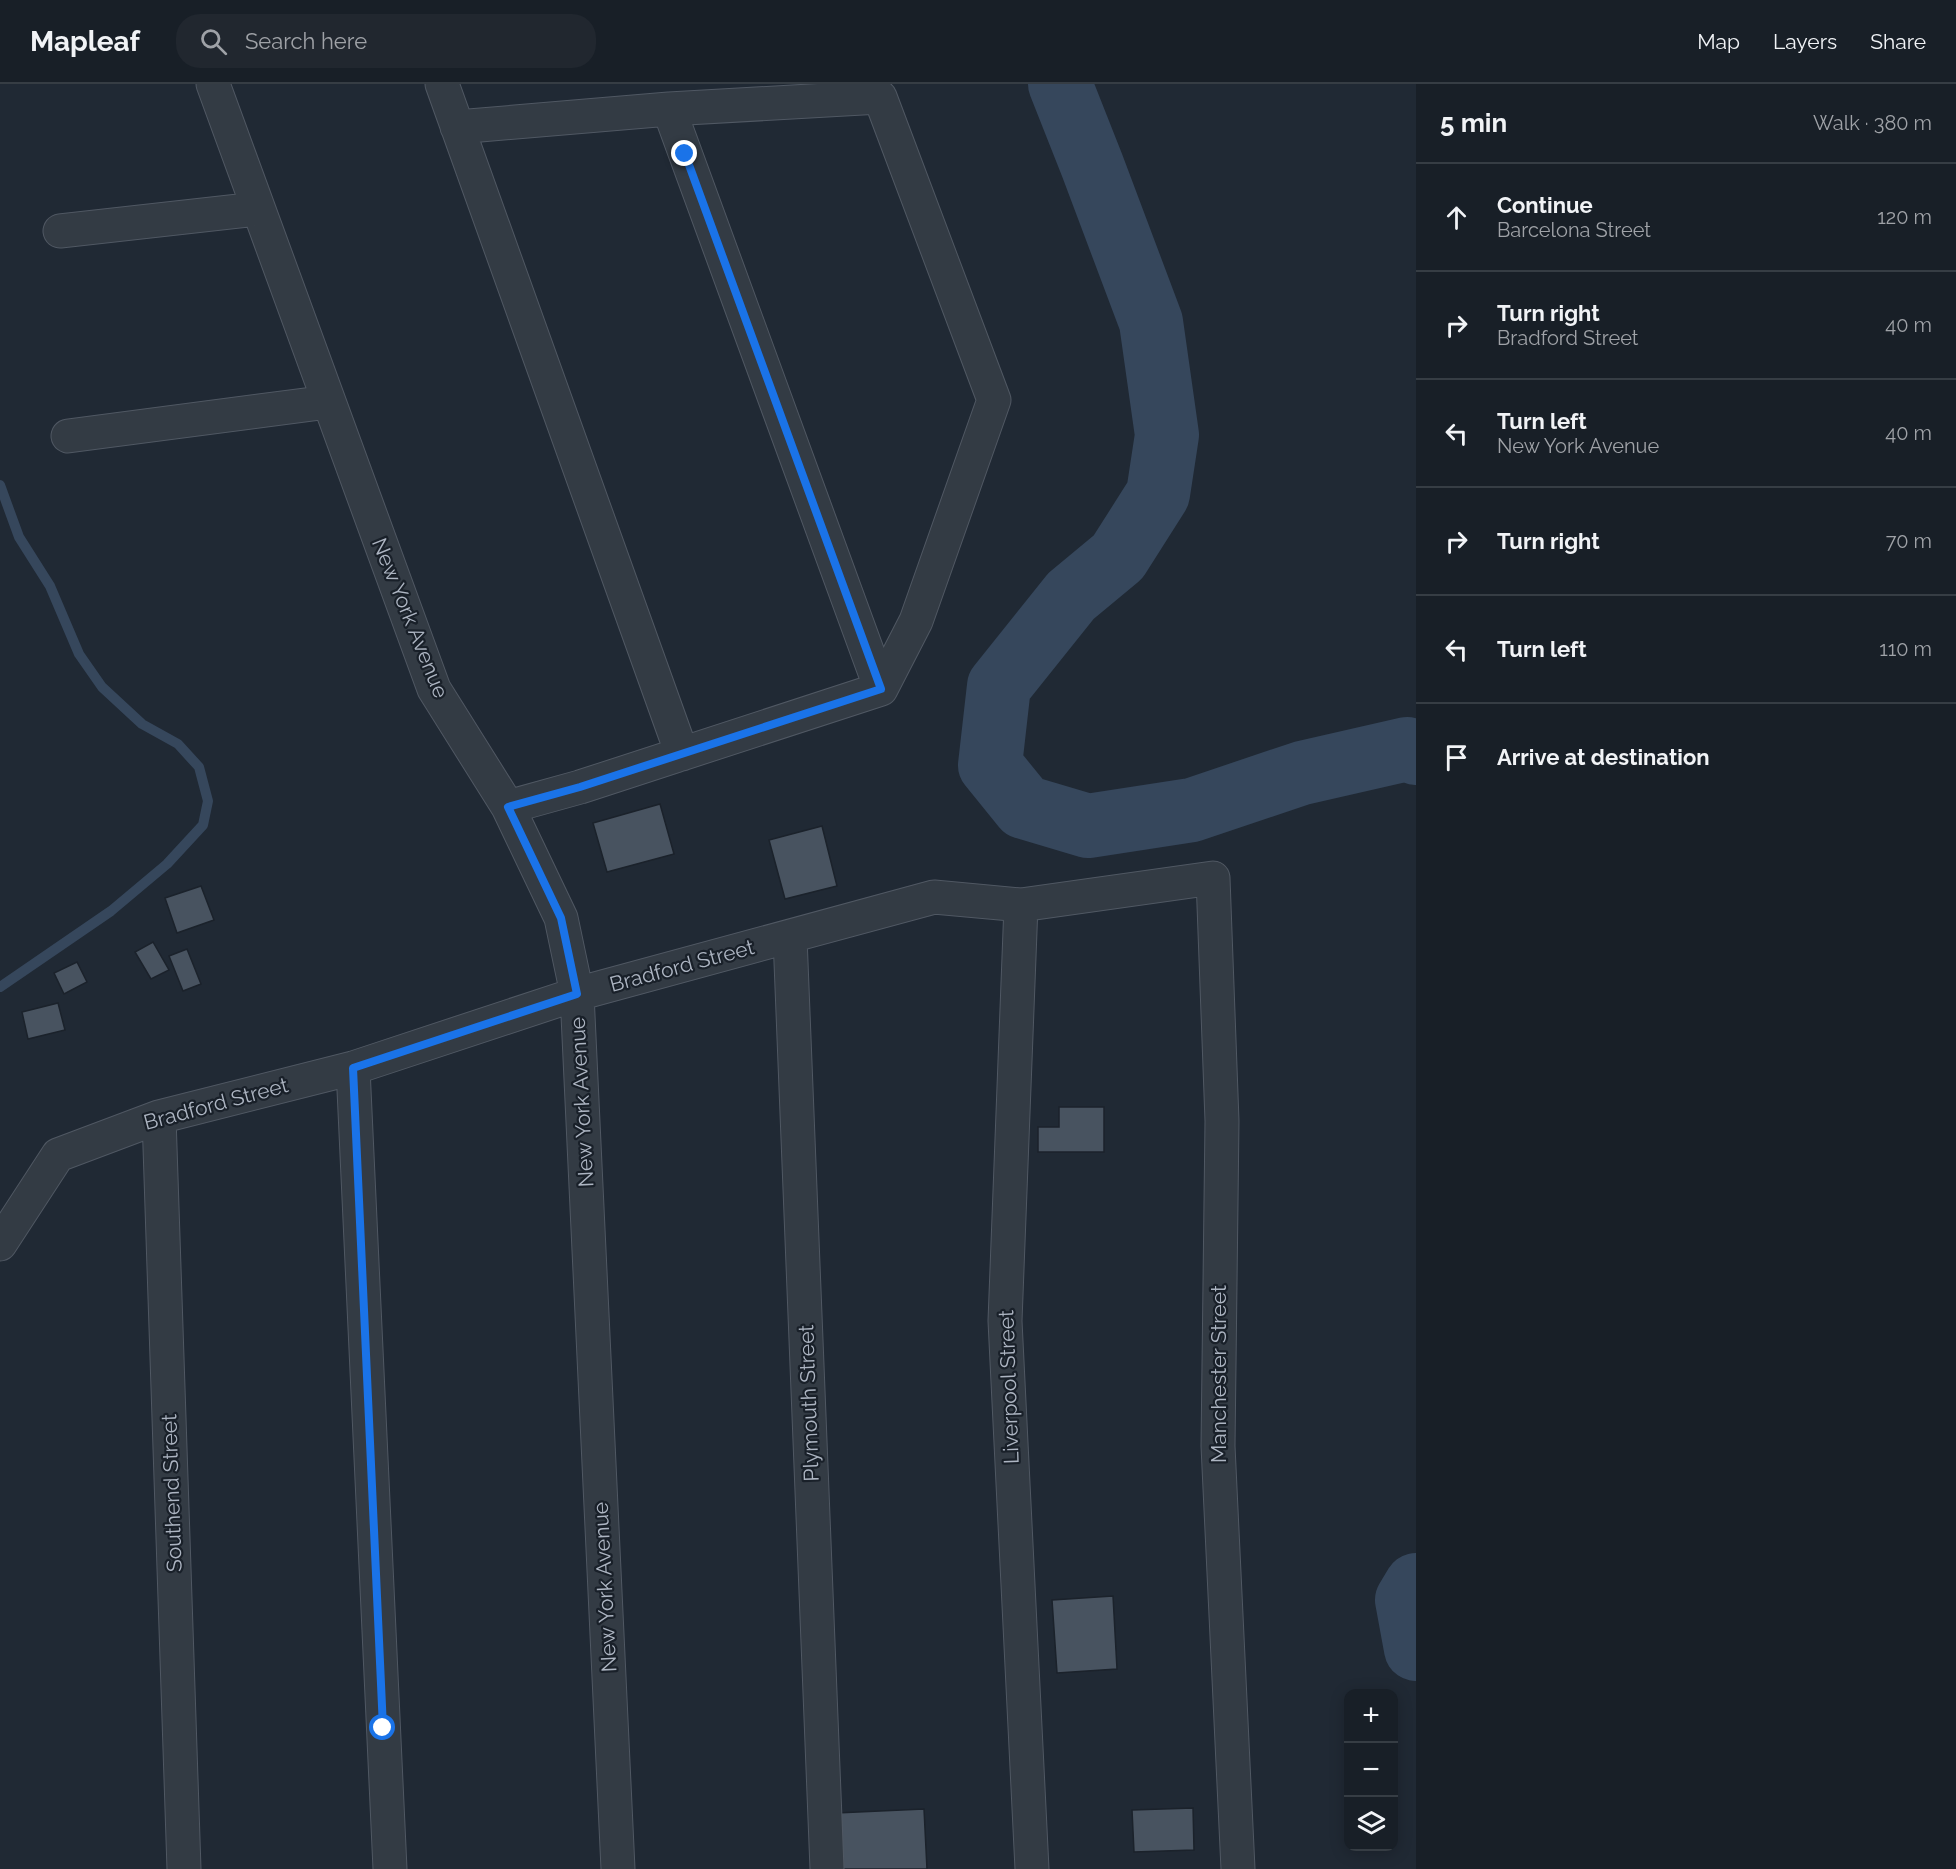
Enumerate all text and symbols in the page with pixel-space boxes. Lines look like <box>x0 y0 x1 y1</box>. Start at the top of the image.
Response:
search box <box>176 14 596 68</box>
text: Mapleaf <box>30 25 140 58</box>
icon: search <box>197 25 230 58</box>
text: Search here <box>245 28 367 54</box>
text: Map <box>1697 29 1740 54</box>
text: Layers <box>1773 29 1837 54</box>
text: Share <box>1870 29 1926 54</box>
text: 5 min <box>1440 108 1507 138</box>
text: Walk · 380 m <box>1813 111 1932 135</box>
route end <box>671 140 697 166</box>
text: Continue <box>1497 192 1593 218</box>
icon: ahead <box>1440 201 1473 234</box>
text: 120 m <box>1877 205 1932 229</box>
text: Barcelona Street <box>1497 218 1651 242</box>
text: Turn right <box>1497 300 1600 326</box>
icon: right <box>1440 309 1473 342</box>
text: 40 m <box>1885 313 1932 337</box>
text: Bradford Street <box>1497 326 1639 350</box>
text: Turn left <box>1497 408 1587 434</box>
icon: left <box>1440 417 1473 450</box>
text: 40 m <box>1885 421 1932 445</box>
text: New York Avenue <box>1497 434 1659 458</box>
icon: right <box>1440 525 1473 558</box>
text: Turn right <box>1497 528 1600 554</box>
text: 70 m <box>1886 529 1932 553</box>
street label: New York Avenue <box>367 534 454 701</box>
icon: left <box>1440 633 1473 666</box>
text: Turn left <box>1497 636 1587 662</box>
text: 110 m <box>1879 637 1932 661</box>
icon: arrive <box>1440 741 1473 774</box>
text: Arrive at destination <box>1497 744 1710 770</box>
street label: Bradford Street <box>607 934 757 997</box>
street label: New York Avenue <box>565 1016 598 1188</box>
street label: Bradford Street <box>141 1072 291 1135</box>
street label: Manchester Street <box>1206 1285 1231 1463</box>
street label: Liverpool Street <box>993 1310 1024 1464</box>
street label: Plymouth Street <box>793 1324 824 1482</box>
street label: Southend Street <box>156 1414 187 1573</box>
street label: New York Avenue <box>588 1501 621 1673</box>
map controls <box>1344 1689 1398 1851</box>
button: + <box>1344 1689 1398 1743</box>
route start <box>369 1714 395 1740</box>
button: − <box>1344 1743 1398 1797</box>
button: layers <box>1344 1797 1398 1851</box>

